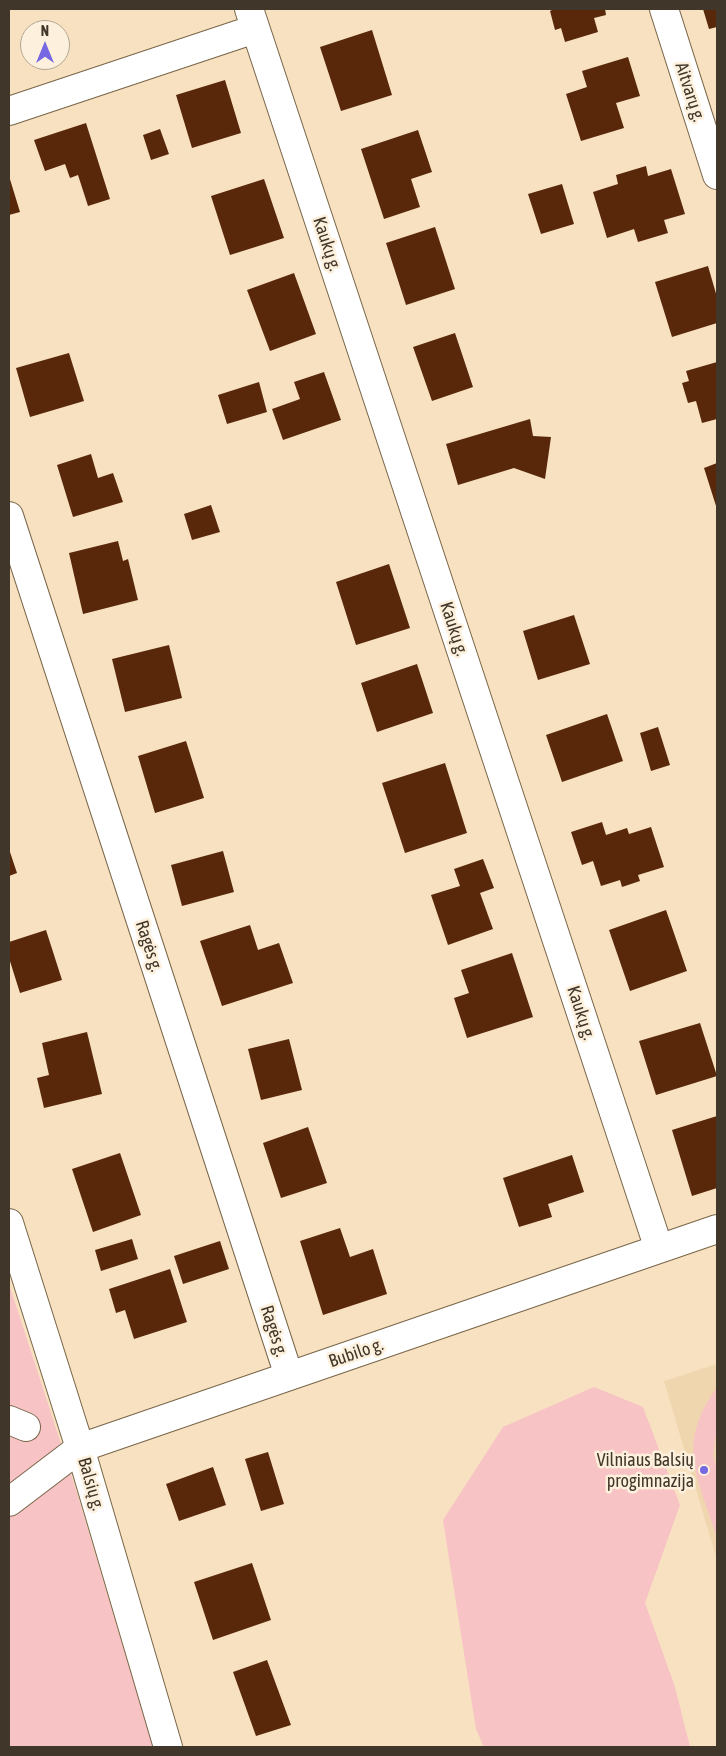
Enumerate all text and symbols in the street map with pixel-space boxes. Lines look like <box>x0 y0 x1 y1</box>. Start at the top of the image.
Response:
north arrow <box>20 20 70 70</box>
text: N <box>41 23 49 39</box>
street label: Aitvarų g. <box>670 60 710 124</box>
street label: Kaukų g. <box>308 214 346 274</box>
street label: Kaukų g. <box>435 599 473 659</box>
street label: Ragės g. <box>131 918 167 974</box>
street label: Kaukų g. <box>562 983 600 1043</box>
street label: Ragės g. <box>256 1303 292 1359</box>
street label: Bubilo g. <box>326 1334 386 1372</box>
place label: Vilniaus Balsių progimnazija <box>597 1449 694 1492</box>
street label: Balsių g. <box>73 1455 109 1513</box>
marker: Vilniaus Balsių progimnazija <box>698 1464 710 1476</box>

